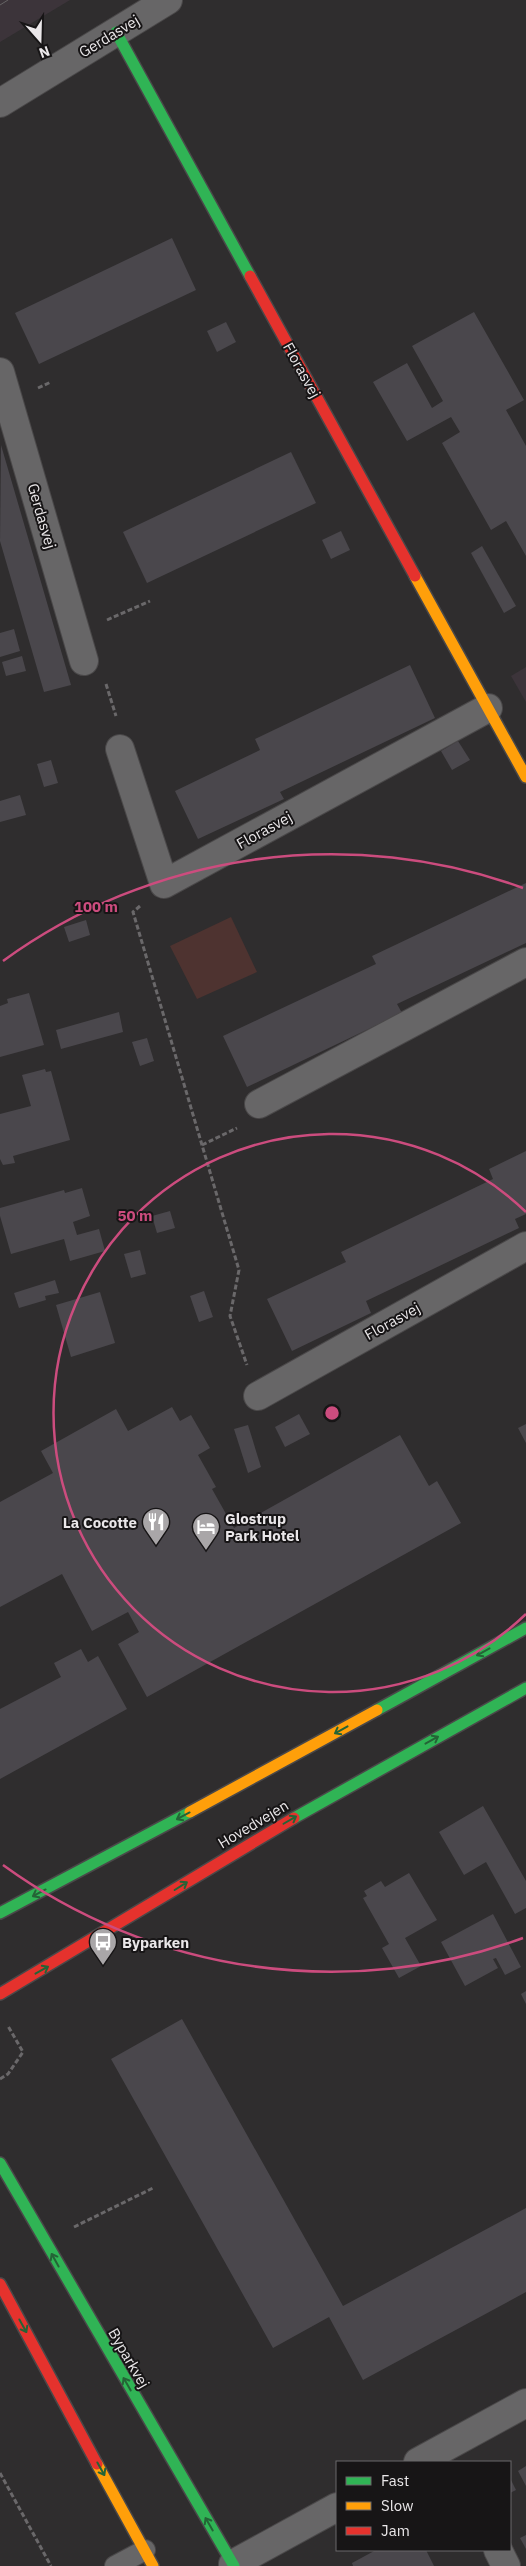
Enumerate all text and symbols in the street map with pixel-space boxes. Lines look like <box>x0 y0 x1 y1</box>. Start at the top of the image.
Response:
street label: Gerdasvej <box>75 11 143 61</box>
north arrow <box>15 15 65 65</box>
text: N <box>37 42 52 62</box>
street label: Florasvej <box>279 339 325 401</box>
street label: Gerdasvej <box>24 481 60 551</box>
street label: Florasvej <box>233 807 295 853</box>
text: 100 m <box>74 897 118 916</box>
text: 50 m <box>118 1206 152 1225</box>
street label: Florasvej <box>361 1298 423 1344</box>
centre of rings <box>323 1404 341 1422</box>
restaurant icon: La Cocotte <box>141 1507 171 1546</box>
place label: Glostrup Park Hotel <box>225 1509 300 1545</box>
hotel icon: Glostrup Park Hotel <box>191 1512 221 1551</box>
place label: La Cocotte <box>63 1513 137 1532</box>
one-way arrow <box>477 1647 491 1657</box>
one-way arrow <box>335 1726 349 1736</box>
one-way arrow <box>424 1735 439 1745</box>
street label: Hovedvejen <box>214 1795 292 1853</box>
one-way arrow <box>175 1811 190 1821</box>
one-way arrow <box>283 1814 297 1824</box>
one-way arrow <box>174 1880 188 1890</box>
one-way arrow <box>32 1889 47 1898</box>
bus stop icon: Byparken <box>88 1927 118 1966</box>
place label: Byparken <box>122 1933 189 1952</box>
one-way arrow <box>35 1964 49 1974</box>
one-way arrow <box>50 2253 60 2268</box>
one-way arrow <box>18 2319 28 2334</box>
street label: Byparkvej <box>104 2325 154 2391</box>
one-way arrow <box>121 2377 131 2391</box>
legend <box>336 2461 511 2551</box>
one-way arrow <box>96 2462 106 2477</box>
text: Fast <box>381 2471 409 2490</box>
text: Slow <box>381 2496 414 2515</box>
one-way arrow <box>204 2517 214 2531</box>
text: Jam <box>381 2521 410 2540</box>

